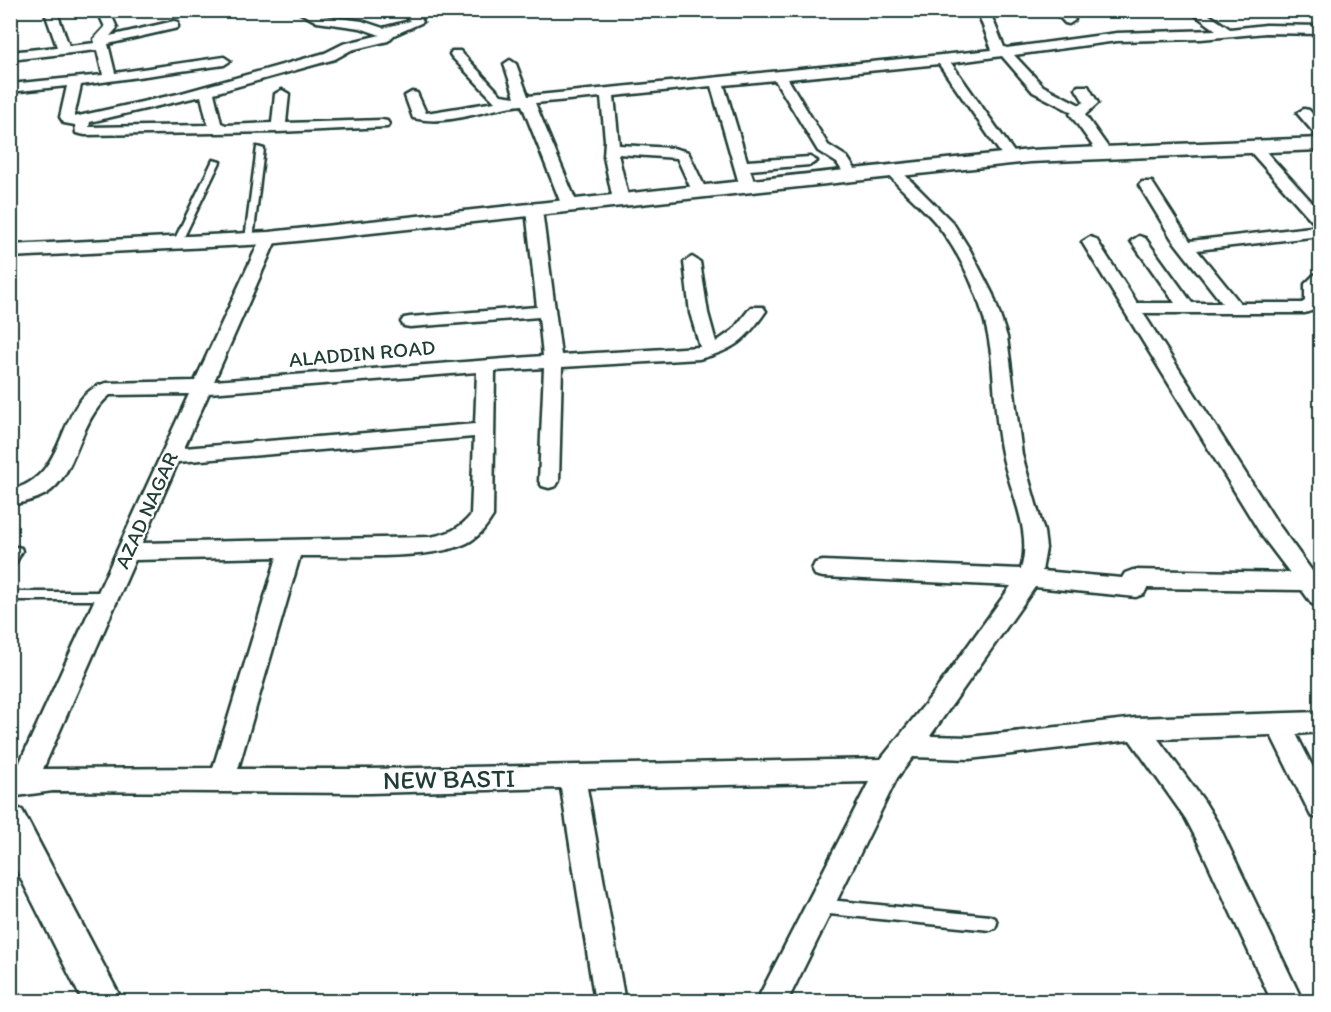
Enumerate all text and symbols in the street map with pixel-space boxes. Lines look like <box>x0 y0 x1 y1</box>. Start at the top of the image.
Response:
street label: ALADDIN ROAD <box>288 334 436 372</box>
street label: AZAD NAGAR <box>109 448 183 572</box>
street label: NEW BASTI <box>382 762 516 796</box>

